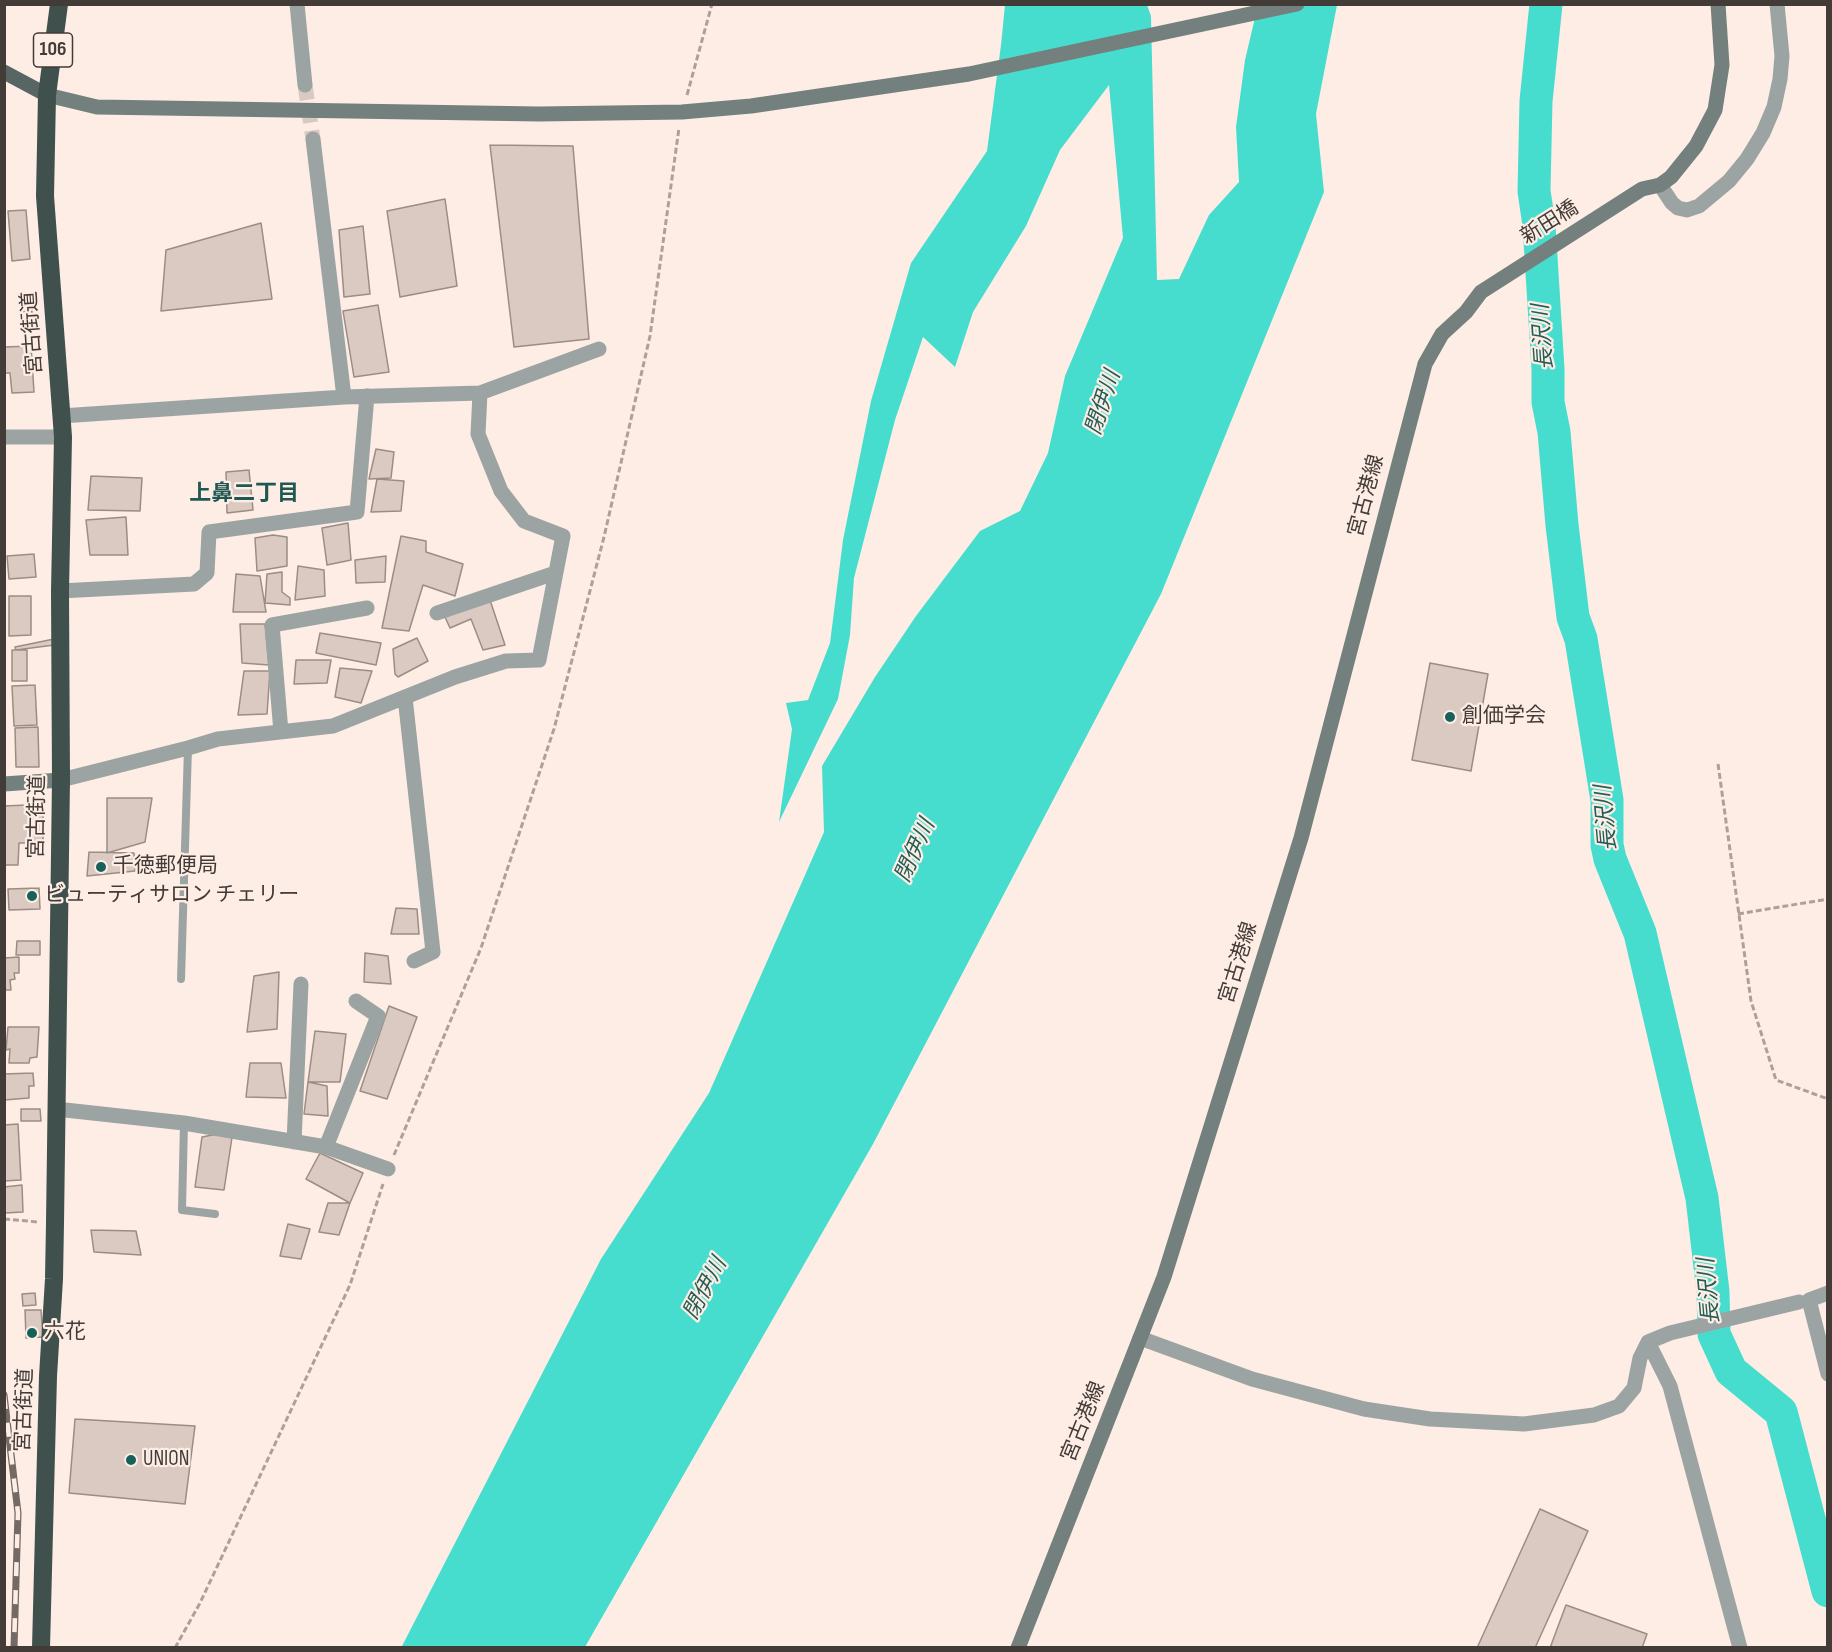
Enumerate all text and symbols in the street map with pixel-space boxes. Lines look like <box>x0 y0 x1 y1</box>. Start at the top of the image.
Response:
road number: 106 <box>34 33 72 67</box>
street label: 新田橋 <box>1517 196 1583 250</box>
street label: 宮古街道 <box>18 290 48 376</box>
water label: 長沢川 <box>1529 303 1559 371</box>
water label: 閉伊川 <box>1081 368 1127 438</box>
street label: 宮古港線 <box>1344 452 1390 540</box>
district label: 上鼻二丁目 <box>189 481 299 507</box>
place label: 創価学会 <box>1462 704 1546 730</box>
marker: 創価学会 <box>1443 710 1457 724</box>
street label: 宮古街道 <box>25 775 51 859</box>
water label: 長沢川 <box>1591 784 1623 852</box>
water label: 閉伊川 <box>891 815 941 887</box>
place label: 千徳郵便局 <box>113 854 218 880</box>
marker: 千徳郵便局 <box>94 860 108 874</box>
place label: ビューティサロン チェリー <box>44 883 299 909</box>
marker: ビューティサロン チェリー <box>25 889 39 903</box>
street label: 宮古港線 <box>1215 919 1263 1007</box>
water label: 閉伊川 <box>679 1254 733 1324</box>
water label: 長沢川 <box>1694 1257 1726 1325</box>
place label: 六花 <box>44 1320 86 1346</box>
marker: 六花 <box>25 1326 39 1340</box>
street label: 宮古街道 <box>11 1368 39 1452</box>
street label: 宮古港線 <box>1057 1378 1111 1466</box>
place label: UNION <box>143 1447 189 1473</box>
marker: UNION <box>124 1453 138 1467</box>

